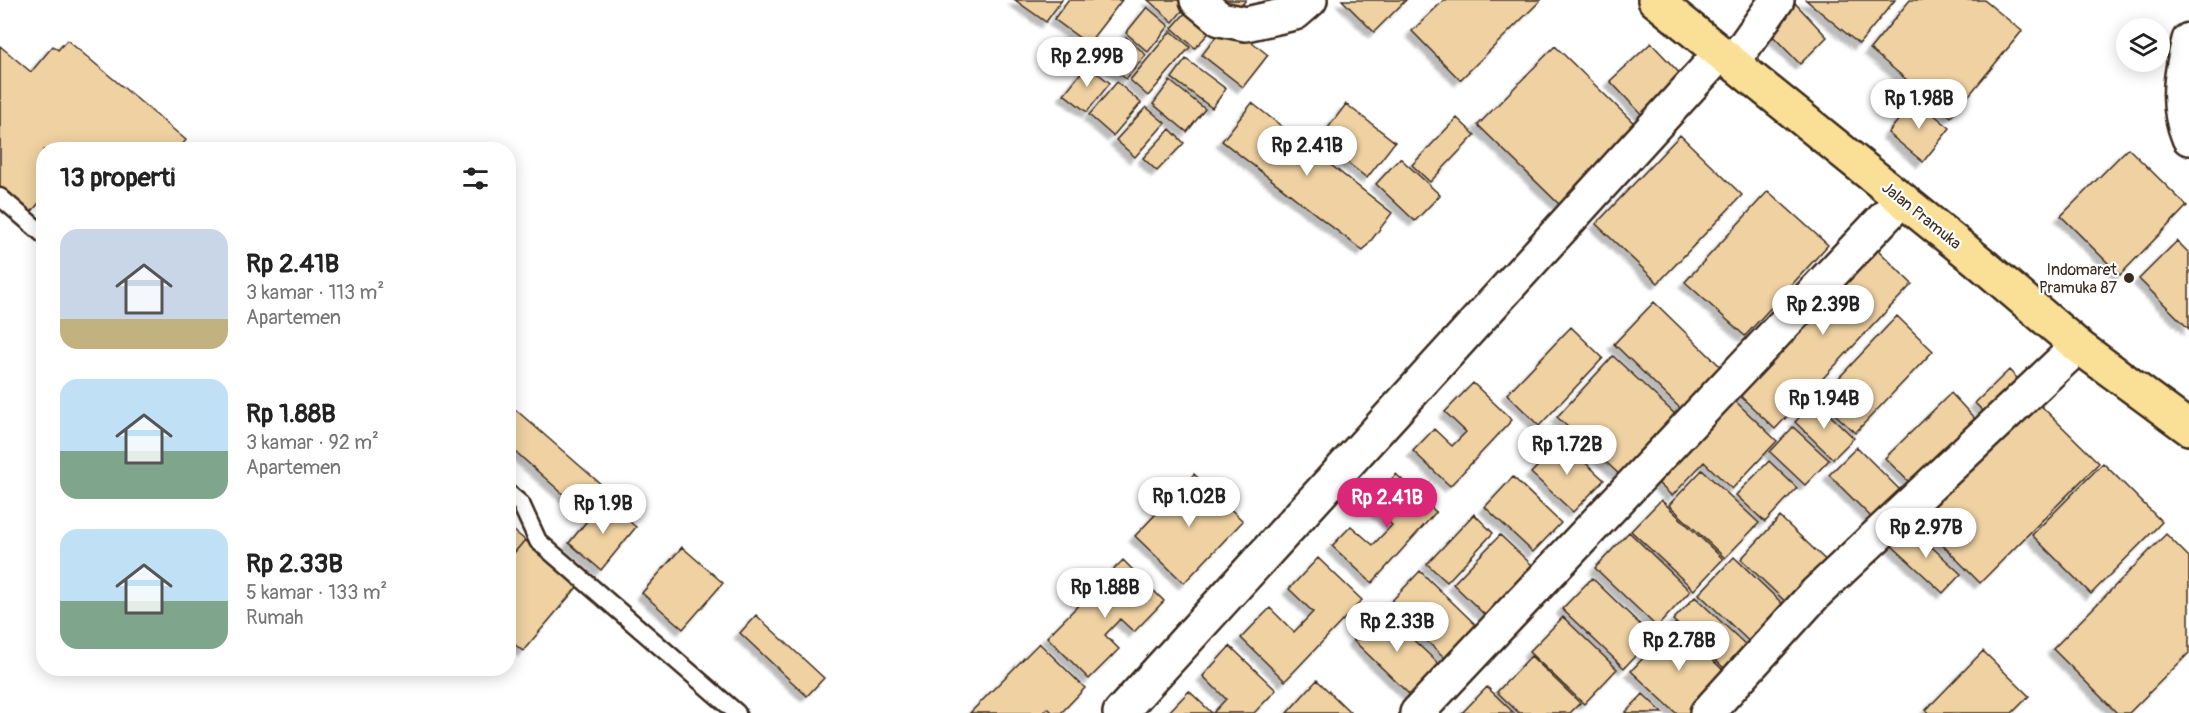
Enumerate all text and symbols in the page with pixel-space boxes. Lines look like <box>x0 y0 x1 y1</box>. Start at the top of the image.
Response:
map controls <box>2116 18 2170 72</box>
button: layers <box>2116 18 2170 72</box>
pin: Rp 2.99B <box>1025 37 1149 88</box>
text: Rp 2.99B <box>1051 44 1123 69</box>
pin: Rp 1.98B <box>1857 79 1981 130</box>
text: Rp 1.98B <box>1884 86 1954 111</box>
pin: Rp 2.41B <box>1245 126 1369 177</box>
text: Rp 2.41B <box>1271 133 1343 158</box>
text: 13 properti <box>60 162 175 194</box>
icon: filters <box>459 162 492 195</box>
street label: Jalan Pramuka <box>1878 178 1965 254</box>
text: Rp 2.41B <box>246 248 339 280</box>
icon: home <box>108 253 180 325</box>
place label: Indomaret Pramuka 87 <box>2039 260 2118 298</box>
marker: Indomaret Pramuka 87 <box>2122 271 2136 285</box>
text: 3 kamar · 113 m² <box>246 280 384 305</box>
pin: Rp 2.39B <box>1761 285 1885 336</box>
text: Rp 2.39B <box>1786 292 1860 317</box>
text: Apartemen <box>246 305 341 330</box>
pin: Rp 1.94B <box>1762 379 1886 430</box>
text: Rp 1.94B <box>1789 386 1859 411</box>
text: Rp 1.88B <box>246 398 336 430</box>
icon: home <box>108 403 180 475</box>
pin: Rp 1.72B <box>1505 425 1629 476</box>
text: 3 kamar · 92 m² <box>246 430 379 455</box>
text: Rp 1.72B <box>1532 432 1602 457</box>
text: Apartemen <box>246 455 341 480</box>
pin: Rp 1.02B <box>1127 477 1251 528</box>
pin: Rp 2.41B <box>1325 478 1449 529</box>
pin: Rp 1.9B <box>548 484 658 535</box>
text: Rp 1.02B <box>1152 484 1226 509</box>
text: Rp 2.41B <box>1351 485 1423 510</box>
text: Rp 1.9B <box>573 491 633 516</box>
pin: Rp 2.97B <box>1864 508 1988 559</box>
text: Rp 2.97B <box>1889 515 1963 540</box>
text: Rp 2.33B <box>246 548 343 580</box>
icon: home <box>108 553 180 625</box>
pin: Rp 1.88B <box>1043 568 1167 619</box>
text: Rp 1.88B <box>1070 575 1140 600</box>
text: 5 kamar · 133 m² <box>246 580 387 605</box>
pin: Rp 2.33B <box>1335 602 1459 653</box>
text: Rumah <box>246 605 303 630</box>
text: Rp 2.33B <box>1360 609 1434 634</box>
pin: Rp 2.78B <box>1617 621 1741 672</box>
text: Rp 2.78B <box>1643 628 1715 653</box>

